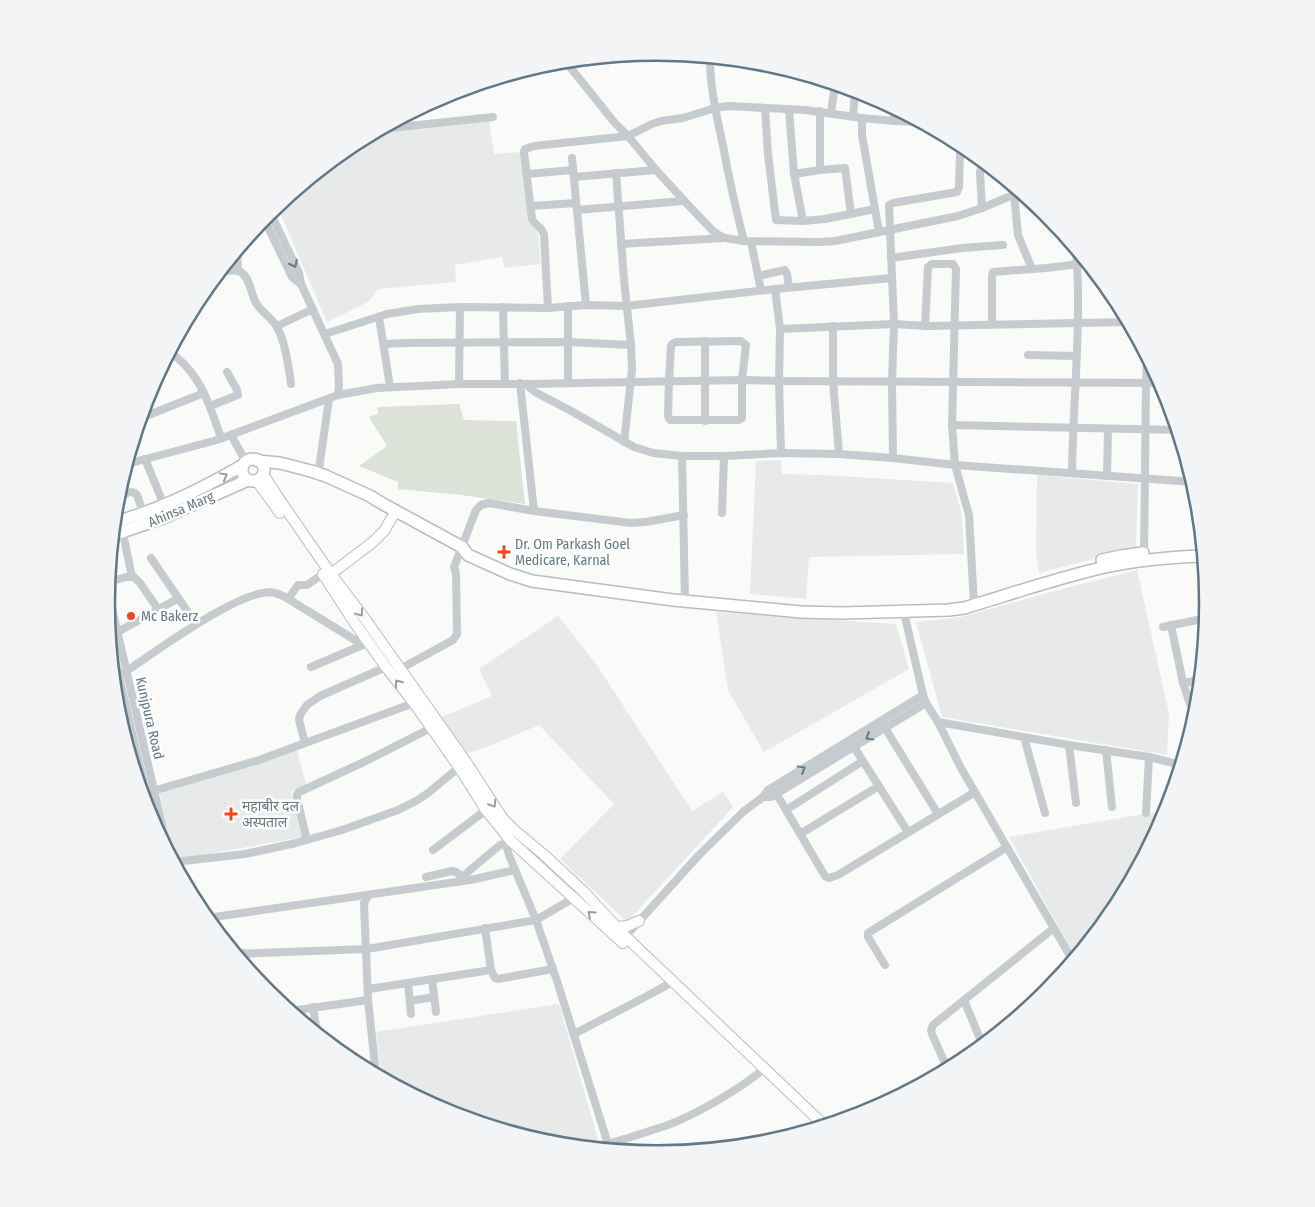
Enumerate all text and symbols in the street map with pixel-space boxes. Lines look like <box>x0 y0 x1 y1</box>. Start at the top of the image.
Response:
one-way arrow <box>288 258 298 267</box>
one-way arrow <box>219 473 228 483</box>
street label: Ahinsa Marg <box>146 488 217 531</box>
place label: Dr. Om Parkash Goel Medicare, Karnal <box>515 536 630 569</box>
marker: Dr. Om Parkash Goel Medicare, Karnal <box>497 545 511 559</box>
one-way arrow <box>355 607 363 616</box>
place label: Mc Bakerz <box>141 608 199 625</box>
marker: Mc Bakerz <box>125 610 137 622</box>
street label: Kunjpura Road <box>132 675 167 761</box>
one-way arrow <box>396 680 404 689</box>
one-way arrow <box>866 731 875 741</box>
one-way arrow <box>796 765 805 775</box>
place label: महाबीर दल अस्पताल <box>242 798 300 831</box>
one-way arrow <box>487 798 497 807</box>
marker: महाबीर दल अस्पताल <box>224 807 238 821</box>
one-way arrow <box>588 911 597 920</box>

